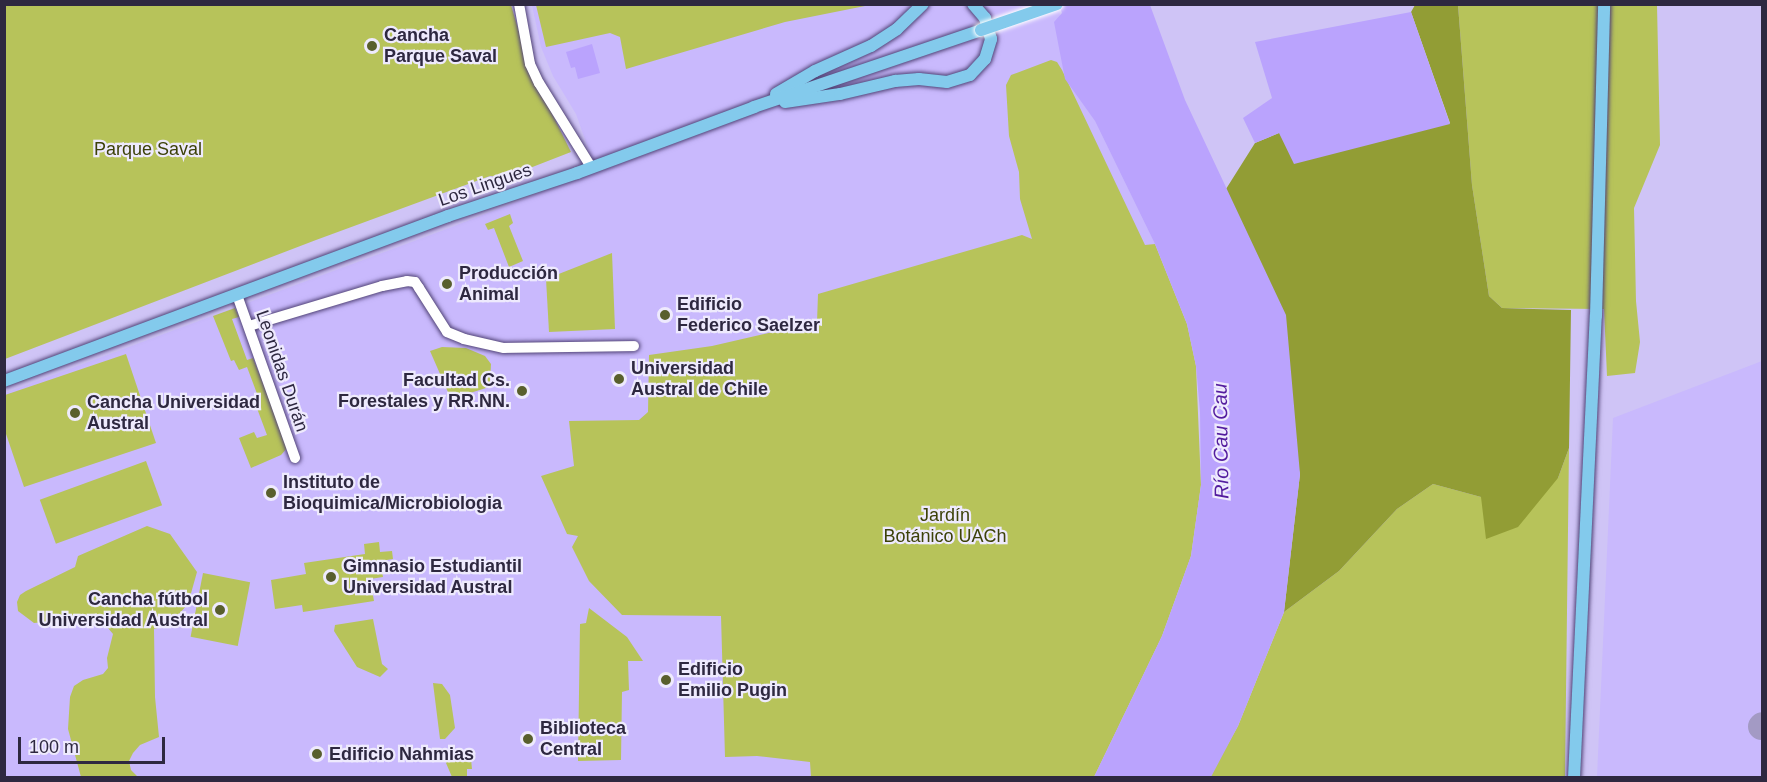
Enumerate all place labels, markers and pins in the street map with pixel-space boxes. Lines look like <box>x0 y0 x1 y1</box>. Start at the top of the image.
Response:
place label: Cancha Parque Saval <box>384 25 497 68</box>
marker: Cancha Parque Saval <box>365 39 379 53</box>
place label: Producción Animal <box>459 263 558 306</box>
marker: Producción Animal <box>440 277 454 291</box>
place label: Edificio Federico Saelzer <box>677 294 820 336</box>
marker: Edificio Federico Saelzer <box>658 308 672 322</box>
place label: Universidad Austral de Chile <box>631 358 768 400</box>
place label: Facultad Cs. Forestales y RR.NN. <box>338 370 510 412</box>
marker: Universidad Austral de Chile <box>612 372 626 386</box>
marker: Facultad Cs. Forestales y RR.NN. <box>515 384 529 398</box>
place label: Cancha Universidad Austral <box>87 392 260 434</box>
marker: Cancha Universidad Austral <box>68 406 82 420</box>
place label: Instituto de Bioquimica/Microbiologia <box>283 472 502 514</box>
marker: Instituto de Bioquimica/Microbiologia <box>264 486 278 500</box>
place label: Gimnasio Estudiantil Universidad Austral <box>343 556 522 598</box>
marker: Gimnasio Estudiantil Universidad Austral <box>324 570 338 584</box>
place label: Cancha fútbol Universidad Austral <box>38 589 208 632</box>
marker: Cancha fútbol Universidad Austral <box>213 603 227 617</box>
place label: Edificio Emilio Pugin <box>678 659 787 702</box>
marker: Edificio Emilio Pugin <box>659 673 673 687</box>
place label: Biblioteca Central <box>540 718 626 760</box>
marker: Biblioteca Central <box>521 732 535 746</box>
place label: Edificio Nahmias <box>329 743 474 765</box>
marker: Edificio Nahmias <box>310 747 324 761</box>

